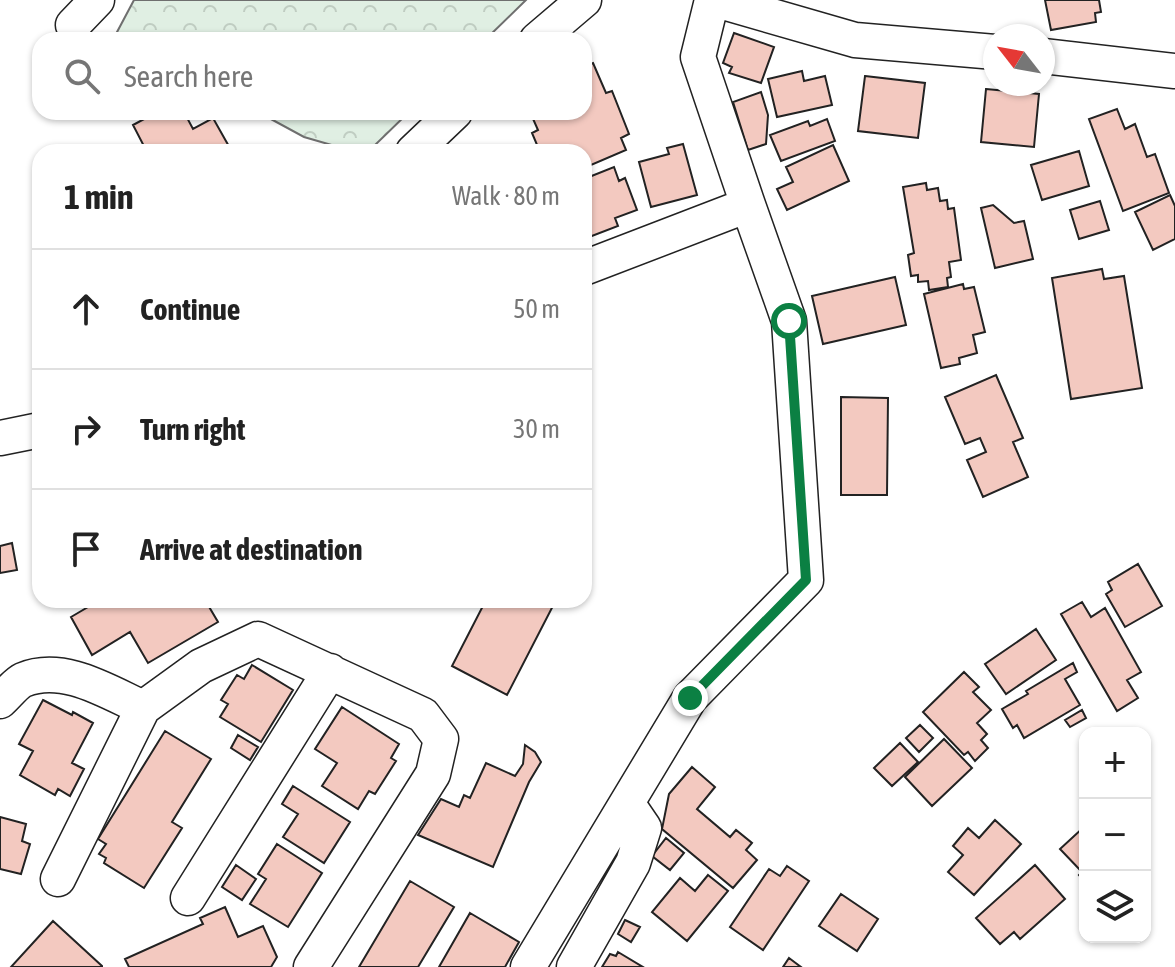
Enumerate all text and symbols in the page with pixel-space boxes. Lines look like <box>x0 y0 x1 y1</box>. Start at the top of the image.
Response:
north arrow <box>983 24 1055 96</box>
search box <box>32 32 592 120</box>
icon: search <box>60 54 104 98</box>
text: Search here <box>124 59 253 93</box>
text: 1 min <box>64 177 133 216</box>
text: Walk · 80 m <box>452 181 560 211</box>
icon: ahead <box>64 287 108 331</box>
text: Continue <box>140 292 240 326</box>
text: 50 m <box>513 294 560 324</box>
route start <box>771 303 807 339</box>
icon: right <box>64 407 108 451</box>
text: Turn right <box>140 412 246 446</box>
text: 30 m <box>513 414 560 444</box>
icon: arrive <box>64 527 108 571</box>
text: Arrive at destination <box>140 532 362 566</box>
route end <box>672 680 708 716</box>
map controls <box>1079 727 1151 943</box>
button: + <box>1079 727 1151 799</box>
button: − <box>1079 799 1151 871</box>
button: layers <box>1079 871 1151 943</box>

